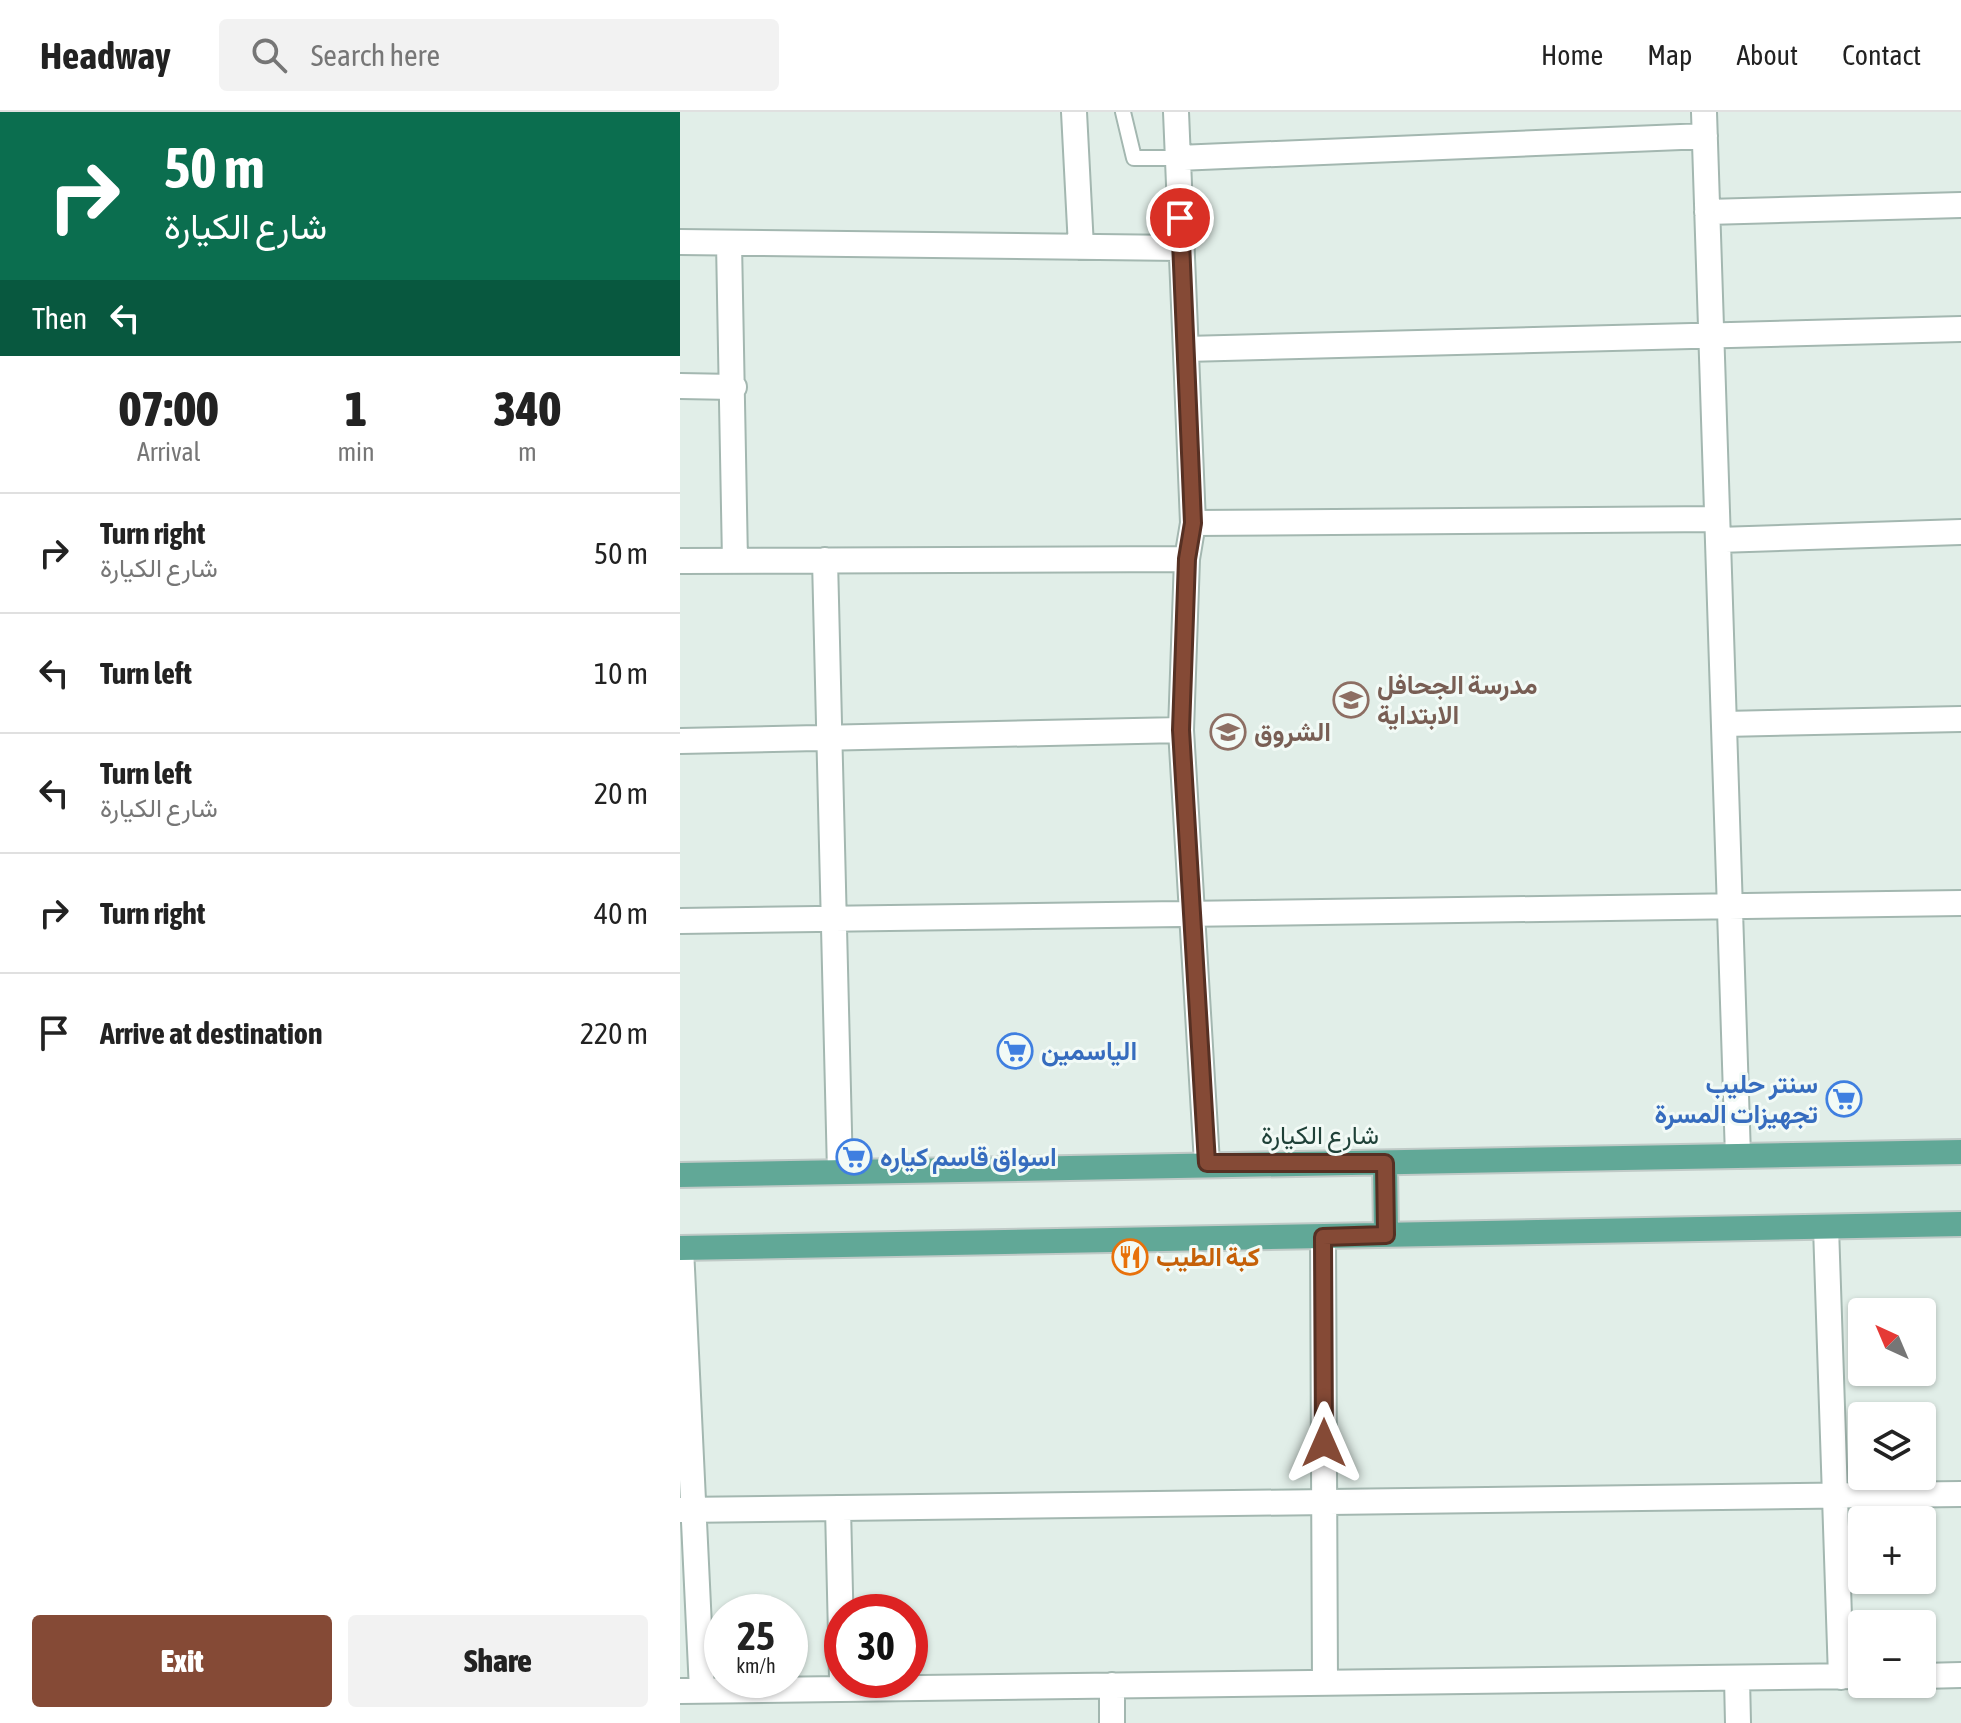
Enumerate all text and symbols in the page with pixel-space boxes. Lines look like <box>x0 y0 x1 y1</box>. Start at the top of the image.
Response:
search box <box>219 19 779 91</box>
icon: search <box>247 33 291 77</box>
text: Headway <box>40 34 171 77</box>
text: Search here <box>311 38 440 72</box>
text: Home <box>1541 39 1603 71</box>
text: Map <box>1647 39 1692 71</box>
text: About <box>1736 39 1798 71</box>
text: Contact <box>1842 39 1921 71</box>
text: 50 m <box>164 136 265 200</box>
icon: right <box>32 144 136 248</box>
pin <box>1146 184 1214 252</box>
icon: arrive <box>1158 196 1202 240</box>
text: شارع الكيارة <box>164 205 327 247</box>
icon: left <box>103 296 147 340</box>
text: Then <box>32 301 87 335</box>
text: 07:00 <box>119 381 219 436</box>
text: 1 <box>345 381 367 436</box>
text: 340 <box>494 381 561 436</box>
text: Arrival <box>137 437 200 467</box>
text: min <box>337 437 375 467</box>
text: m <box>518 437 537 467</box>
text: Turn right <box>100 516 206 550</box>
icon: right <box>32 531 76 575</box>
text: 50 m <box>594 536 648 570</box>
text: شارع الكيارة <box>100 553 218 583</box>
icon: left <box>32 651 76 695</box>
text: Turn left <box>100 656 192 690</box>
text: 10 m <box>594 656 648 690</box>
place label: مدرسة الجحافل الابتداية <box>1377 670 1538 730</box>
school or university icon: مدرسة الجحافل الابتداية <box>1332 681 1370 719</box>
school or university icon: الشروق <box>1209 713 1247 751</box>
place label: الشروق <box>1254 717 1331 748</box>
text: Turn left <box>100 756 192 790</box>
icon: left <box>32 771 76 815</box>
text: 20 m <box>594 776 648 810</box>
text: شارع الكيارة <box>100 793 218 823</box>
icon: right <box>32 891 76 935</box>
text: Turn right <box>100 896 206 930</box>
text: 40 m <box>594 896 648 930</box>
icon: arrive <box>32 1011 76 1055</box>
text: Arrive at destination <box>100 1016 322 1050</box>
text: 220 m <box>580 1016 648 1050</box>
supermarket icon: الياسمين <box>996 1032 1034 1070</box>
place label: الياسمين <box>1041 1036 1137 1067</box>
place label: سنتر حليب تجهيزات المسرة <box>1654 1069 1818 1130</box>
supermarket icon: سنتر حليب تجهيزات المسرة <box>1825 1080 1863 1118</box>
street label: شارع الكيارة <box>1261 1120 1379 1153</box>
supermarket icon: اسواق قاسم كياره <box>835 1138 873 1176</box>
place label: اسواق قاسم كياره <box>880 1142 1057 1174</box>
restaurant icon: كبة الطيب <box>1111 1238 1149 1276</box>
place label: كبة الطيب <box>1156 1242 1260 1272</box>
north arrow <box>1848 1298 1936 1386</box>
map controls <box>1848 1298 1936 1698</box>
position arrow <box>1282 1401 1366 1485</box>
button: layers <box>1848 1402 1936 1490</box>
button: + <box>1848 1506 1936 1594</box>
speed limit sign: 30 <box>824 1594 928 1698</box>
button: − <box>1848 1610 1936 1698</box>
text: 25 <box>737 1613 775 1658</box>
button: Exit <box>32 1615 332 1707</box>
button: Share <box>348 1615 648 1707</box>
text: km/h <box>736 1654 776 1677</box>

